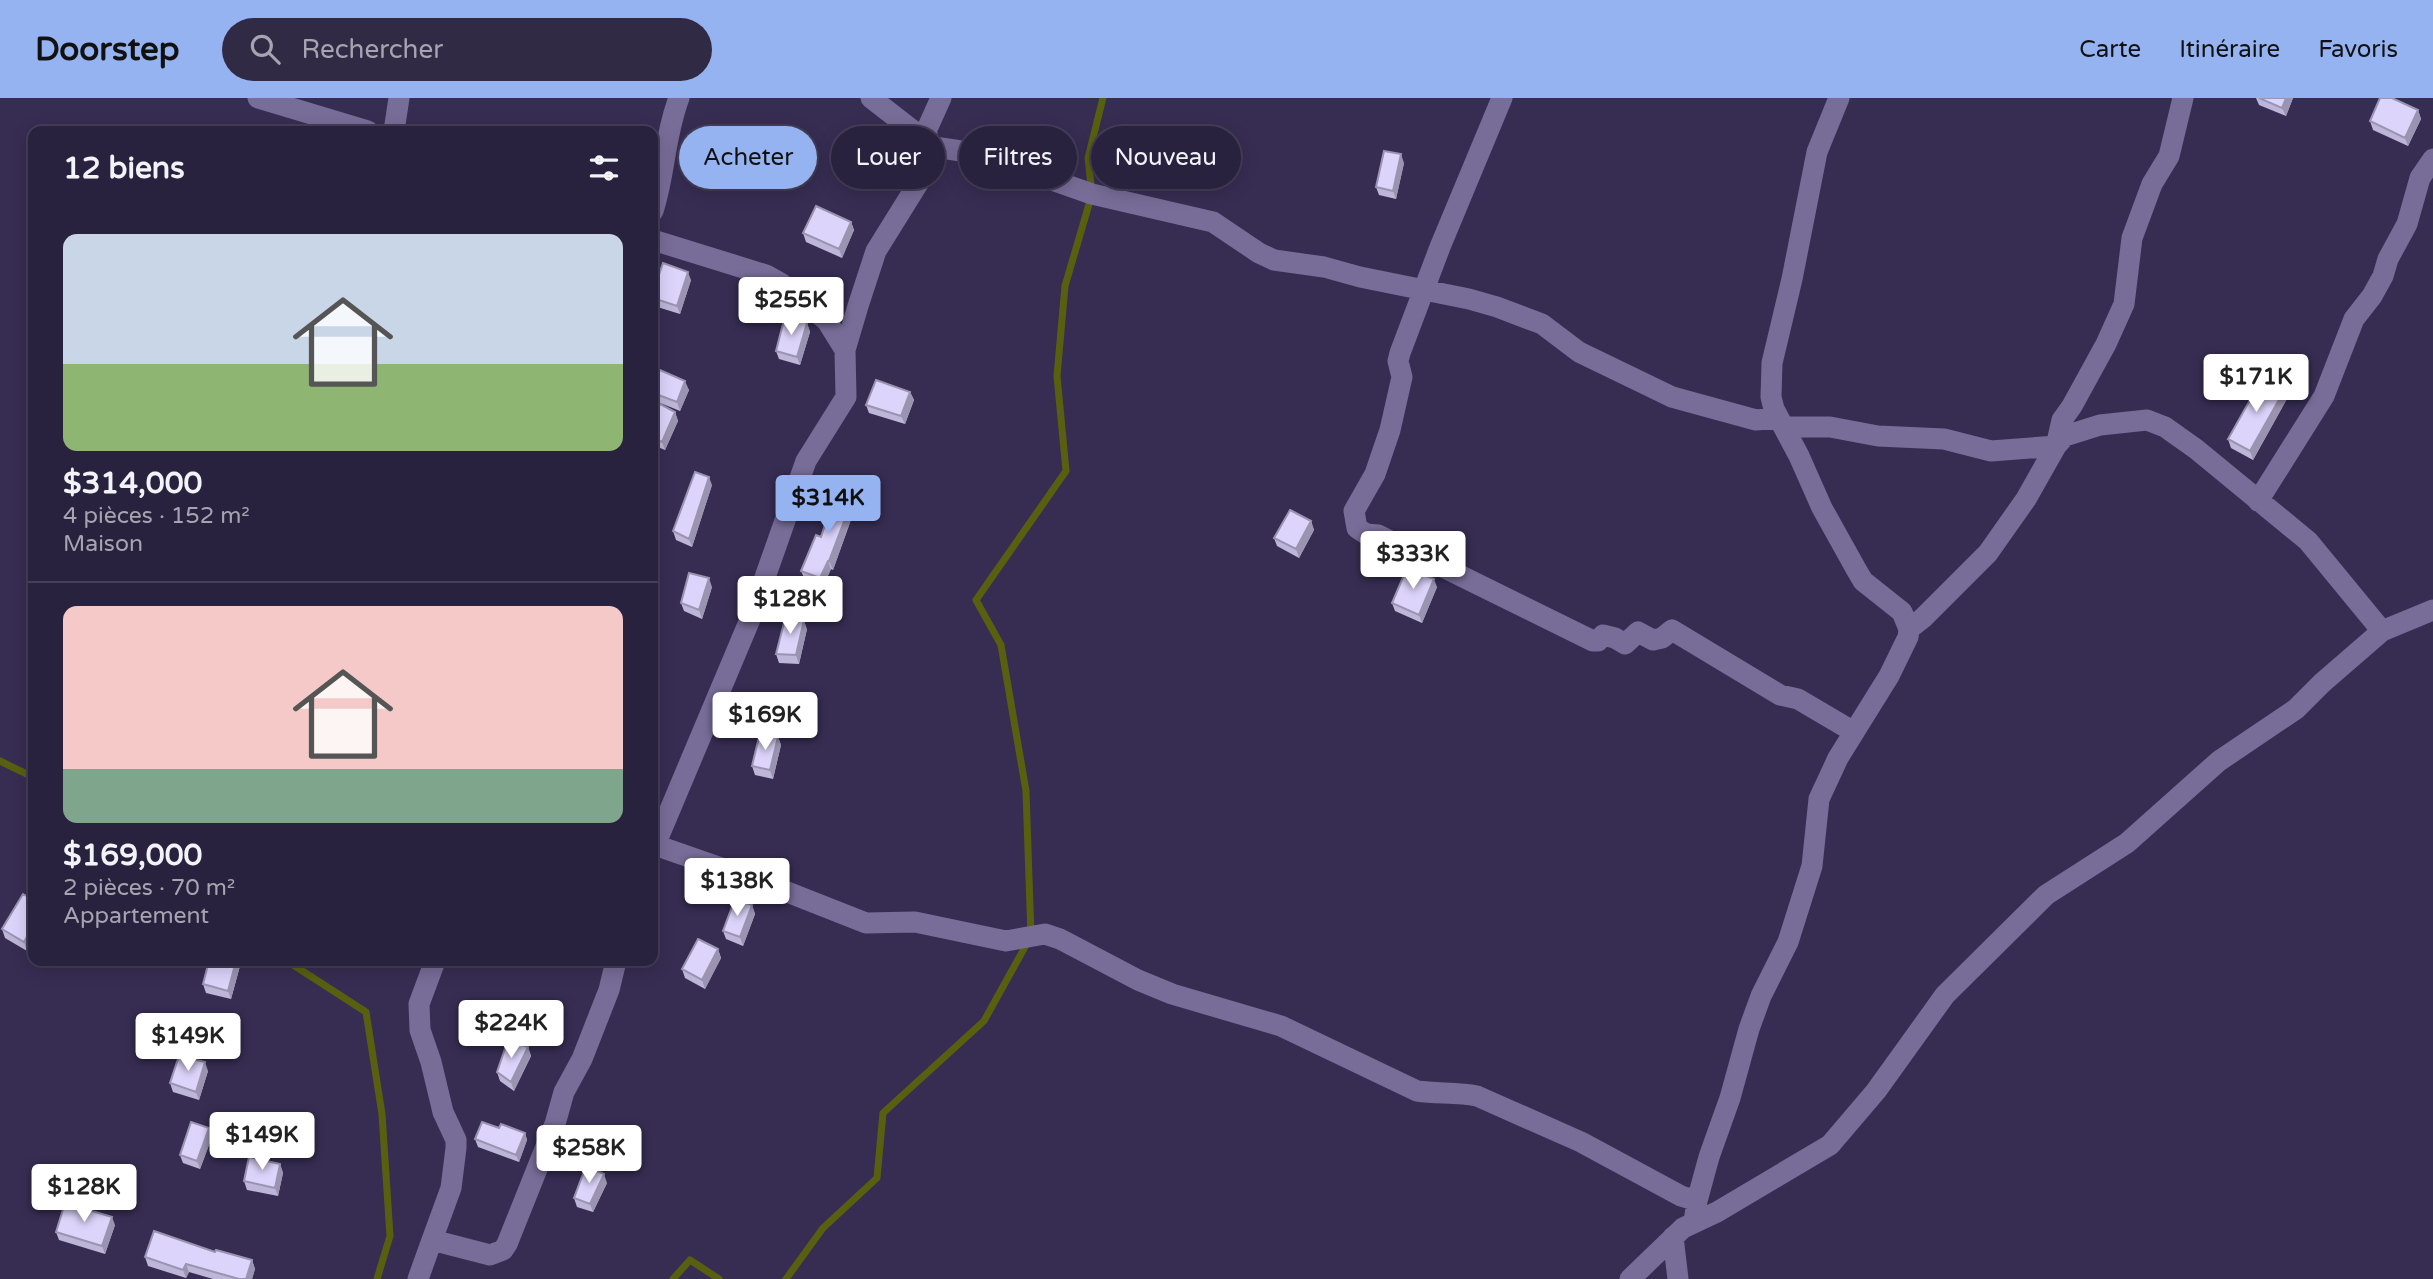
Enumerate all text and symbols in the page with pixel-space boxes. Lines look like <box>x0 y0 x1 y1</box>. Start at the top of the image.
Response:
search box <box>222 18 712 81</box>
text: Doorstep <box>35 30 180 69</box>
icon: search <box>246 30 284 68</box>
text: Rechercher <box>302 34 443 65</box>
text: Carte <box>2079 35 2141 64</box>
text: Itinéraire <box>2179 35 2280 64</box>
text: Favoris <box>2318 35 2398 64</box>
chip: Acheter <box>679 126 817 189</box>
chip: Louer <box>831 126 945 189</box>
chip: Filtres <box>959 126 1077 189</box>
chip: Nouveau <box>1091 126 1241 189</box>
icon: filters <box>585 149 623 187</box>
text: 12 biens <box>63 150 185 187</box>
pin: $255K <box>742 278 840 337</box>
icon: home <box>280 279 406 405</box>
text: $255K <box>755 286 827 314</box>
pin: $171K <box>2207 354 2305 414</box>
text: $171K <box>2220 363 2292 391</box>
text: $314,000 <box>63 465 202 502</box>
pin: $314K <box>779 476 877 535</box>
text: $314K <box>792 484 864 512</box>
text: 4 pièces · 152 m² <box>63 502 250 530</box>
text: Maison <box>63 530 143 558</box>
pin: $333K <box>1364 532 1462 591</box>
text: $333K <box>1377 540 1449 568</box>
pin: $128K <box>741 576 839 636</box>
text: $128K <box>754 585 826 613</box>
icon: home <box>280 651 406 777</box>
pin: $169K <box>716 692 814 752</box>
text: $169K <box>729 701 801 729</box>
text: $169,000 <box>63 837 202 874</box>
pin: $138K <box>688 858 786 918</box>
text: $138K <box>701 867 773 895</box>
text: 2 pièces · 70 m² <box>63 874 235 902</box>
text: Appartement <box>63 902 209 930</box>
pin: $224K <box>462 1000 560 1060</box>
text: $224K <box>475 1009 547 1037</box>
pin: $149K <box>139 1014 237 1073</box>
text: $149K <box>152 1022 224 1050</box>
pin: $149K <box>213 1112 311 1172</box>
text: $149K <box>226 1121 298 1149</box>
pin: $258K <box>540 1126 638 1185</box>
text: $258K <box>553 1134 625 1162</box>
pin: $128K <box>35 1164 133 1224</box>
text: $128K <box>48 1173 120 1201</box>

